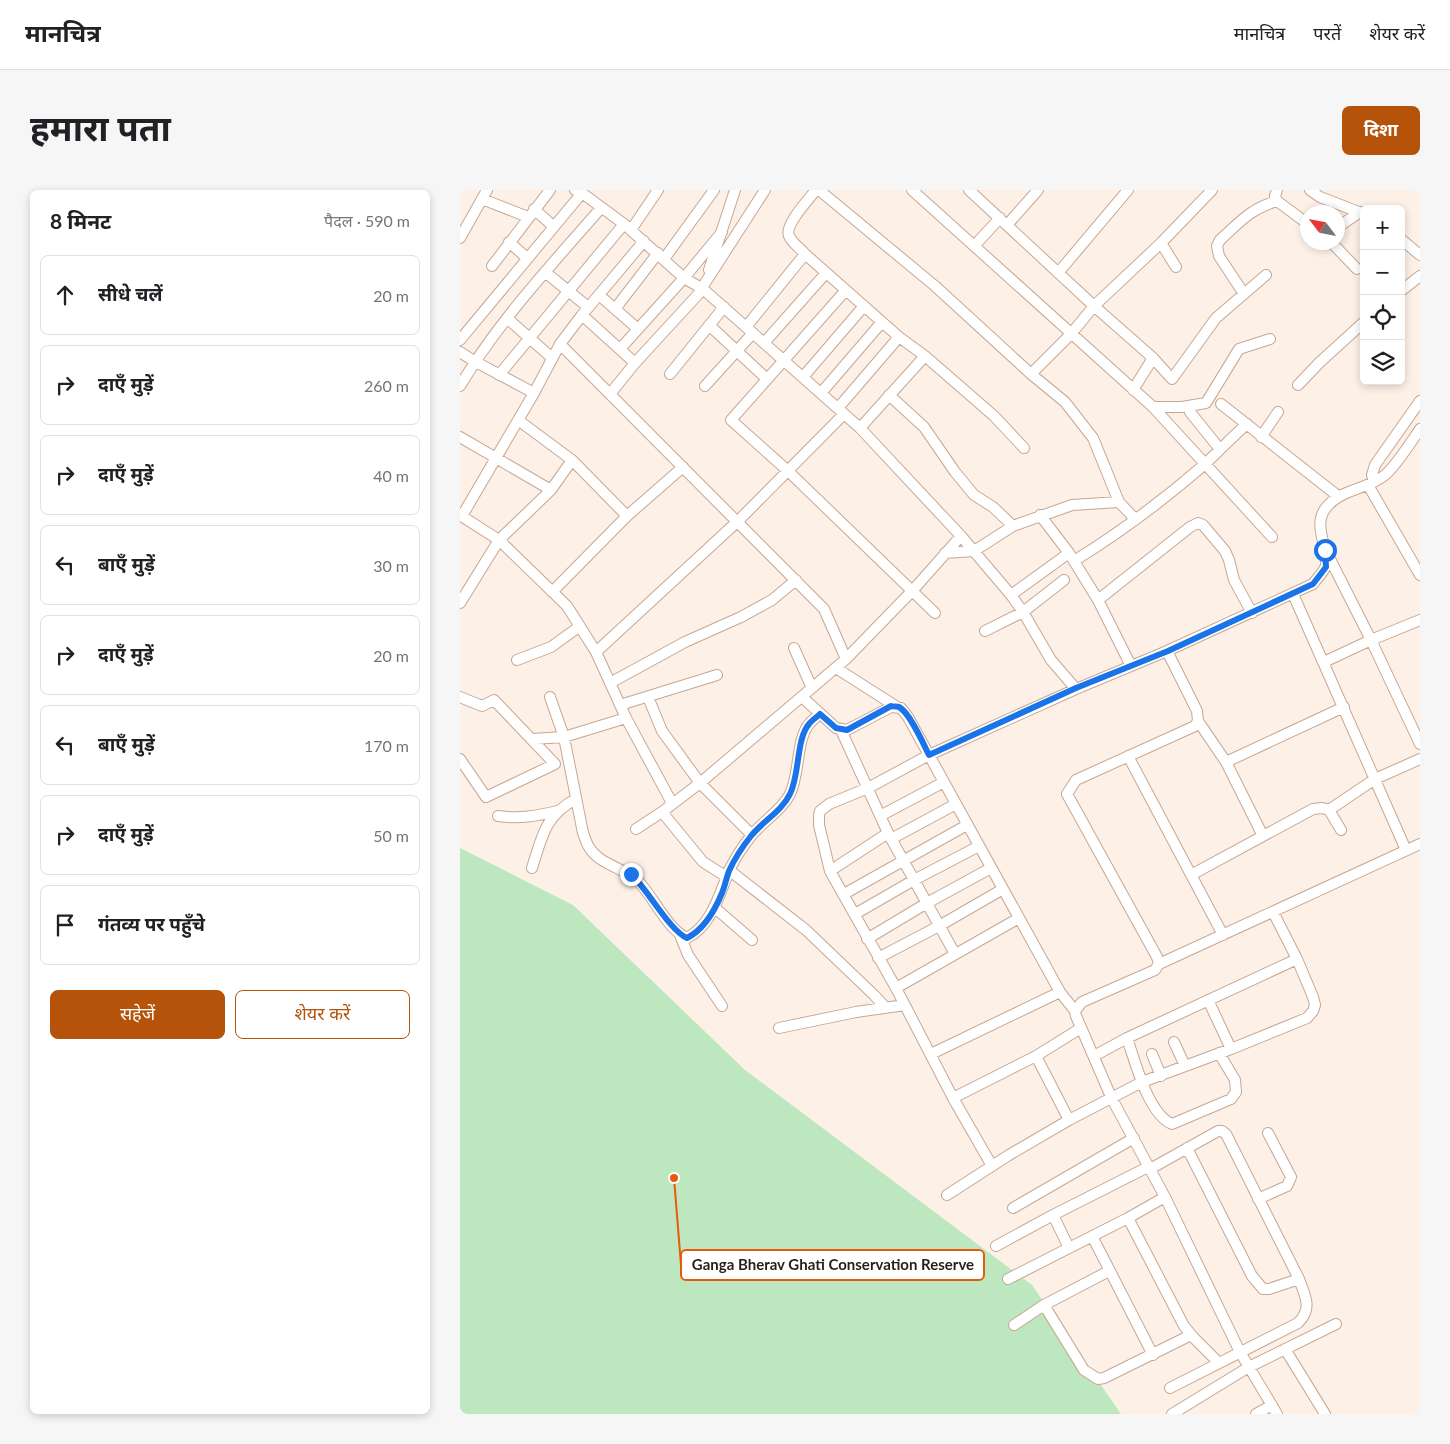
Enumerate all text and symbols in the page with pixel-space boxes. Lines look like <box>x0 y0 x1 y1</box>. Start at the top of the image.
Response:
text: मानचित्र <box>25 18 101 47</box>
text: मानचित्र <box>1234 22 1285 44</box>
text: परतें <box>1313 22 1341 44</box>
text: शेयर करें <box>1369 22 1425 44</box>
text: हमारा पता <box>30 106 171 148</box>
button: दिशा <box>1342 106 1420 155</box>
north arrow <box>1300 205 1345 250</box>
map controls <box>1360 205 1405 385</box>
button: + <box>1360 205 1405 250</box>
text: 8 मिनट <box>50 208 111 233</box>
text: पैदल · 590 m <box>324 211 410 230</box>
button: − <box>1360 250 1405 295</box>
icon: ahead <box>51 281 79 309</box>
text: सीधे चलें <box>98 282 163 305</box>
text: 20 m <box>373 286 409 305</box>
button: locate <box>1360 295 1405 340</box>
button: layers <box>1360 340 1405 385</box>
icon: right <box>51 371 79 399</box>
text: दाएँ मुड़ें <box>98 372 154 395</box>
text: 260 m <box>364 376 409 395</box>
icon: right <box>51 461 79 489</box>
text: दाएँ मुड़ें <box>98 462 154 485</box>
text: 40 m <box>373 466 409 485</box>
route start <box>1314 539 1337 562</box>
icon: left <box>51 551 79 579</box>
text: बाएँ मुड़ें <box>98 552 155 575</box>
text: 30 m <box>373 556 409 575</box>
icon: right <box>51 641 79 669</box>
text: दाएँ मुड़ें <box>98 642 154 665</box>
text: 20 m <box>373 646 409 665</box>
icon: left <box>51 731 79 759</box>
text: बाएँ मुड़ें <box>98 732 155 755</box>
text: 170 m <box>364 736 409 755</box>
icon: right <box>51 821 79 849</box>
text: दाएँ मुड़ें <box>98 822 154 845</box>
text: 50 m <box>373 826 409 845</box>
route end <box>620 863 643 886</box>
icon: arrive <box>51 911 79 939</box>
text: गंतव्य पर पहुँचे <box>98 912 205 935</box>
button: सहेजें <box>50 990 225 1039</box>
button: शेयर करें <box>235 990 410 1039</box>
callout: Ganga Bherav Ghati Conservation Reserve <box>681 1250 984 1280</box>
text: Ganga Bherav Ghati Conservation Reserve <box>692 1255 974 1273</box>

